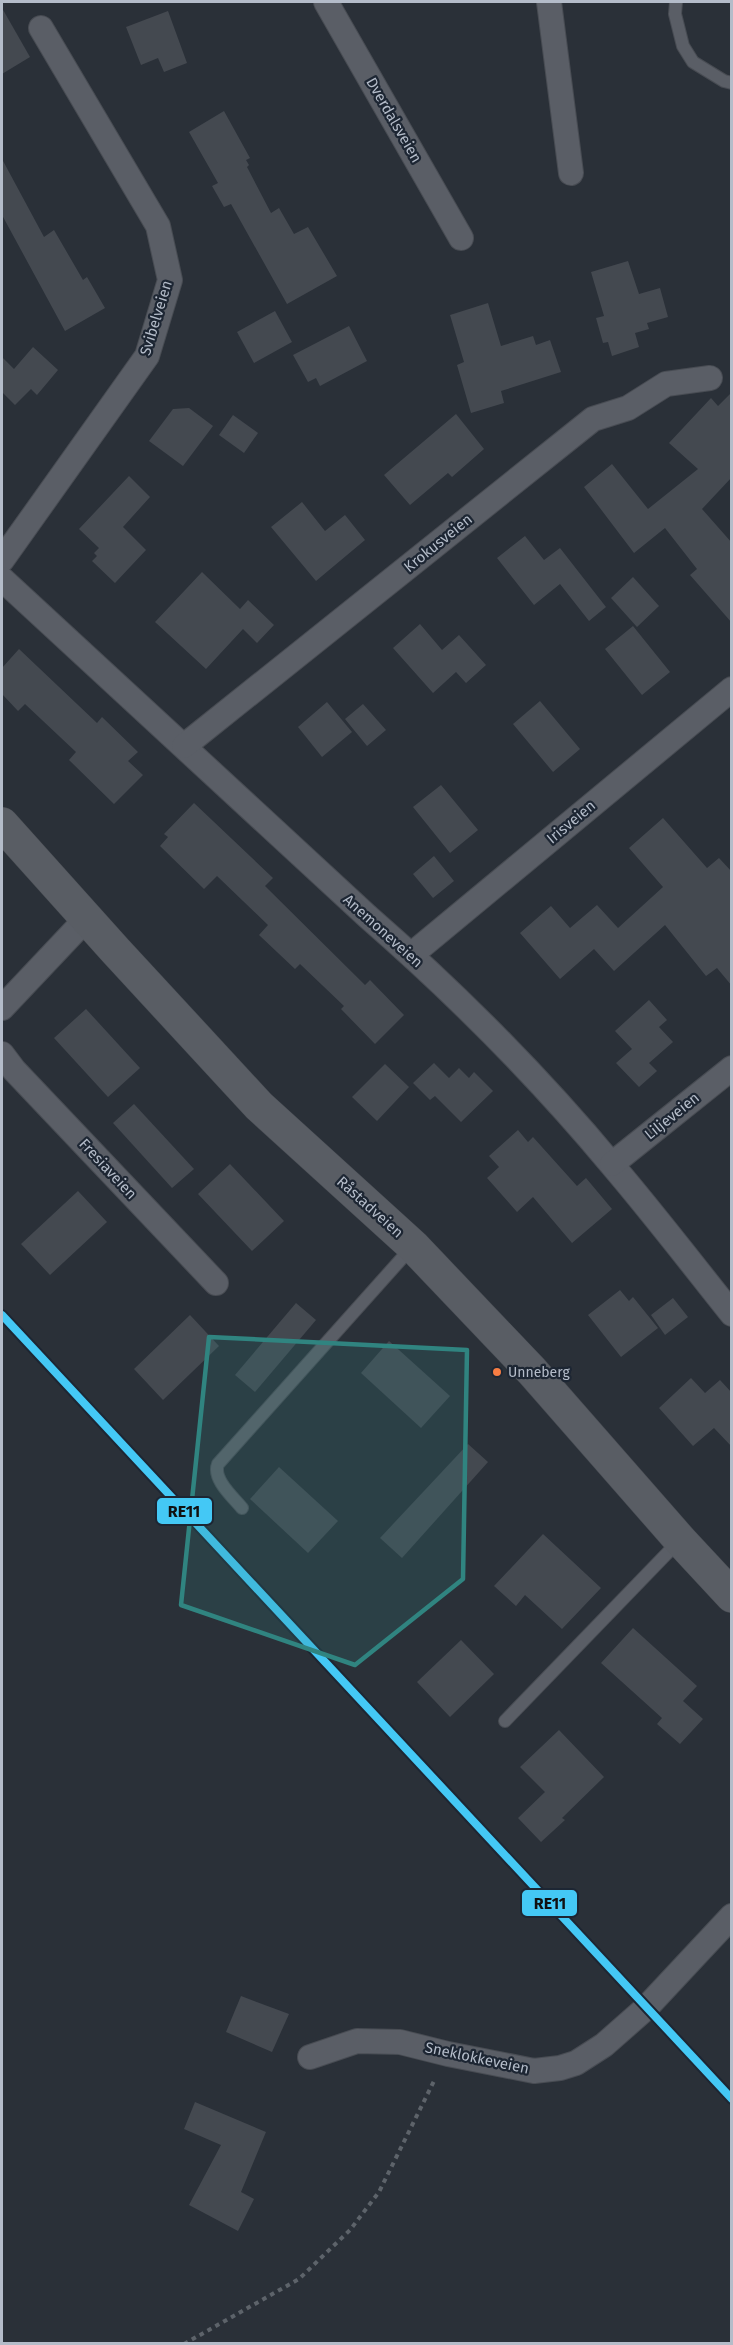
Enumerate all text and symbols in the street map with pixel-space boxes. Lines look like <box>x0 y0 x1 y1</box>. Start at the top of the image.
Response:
street label: Dverdalsveien <box>362 74 426 166</box>
street label: Svibelveien <box>136 278 176 358</box>
street label: Krokusveien <box>400 510 476 576</box>
street label: Irisveien <box>543 796 599 848</box>
street label: Anemoneveien <box>340 891 426 971</box>
street label: Liljeveien <box>641 1089 703 1143</box>
street label: Fresiaveien <box>75 1135 141 1203</box>
street label: Råstadveien <box>333 1173 407 1241</box>
place label: Unneberg <box>508 1364 570 1381</box>
marker: Unneberg <box>491 1366 503 1378</box>
line badge: RE11 <box>156 1497 213 1525</box>
text: RE11 <box>168 1502 200 1521</box>
line badge: RE11 <box>521 1889 578 1917</box>
text: RE11 <box>534 1894 566 1913</box>
street label: Sneklokkeveien <box>423 2038 531 2078</box>

